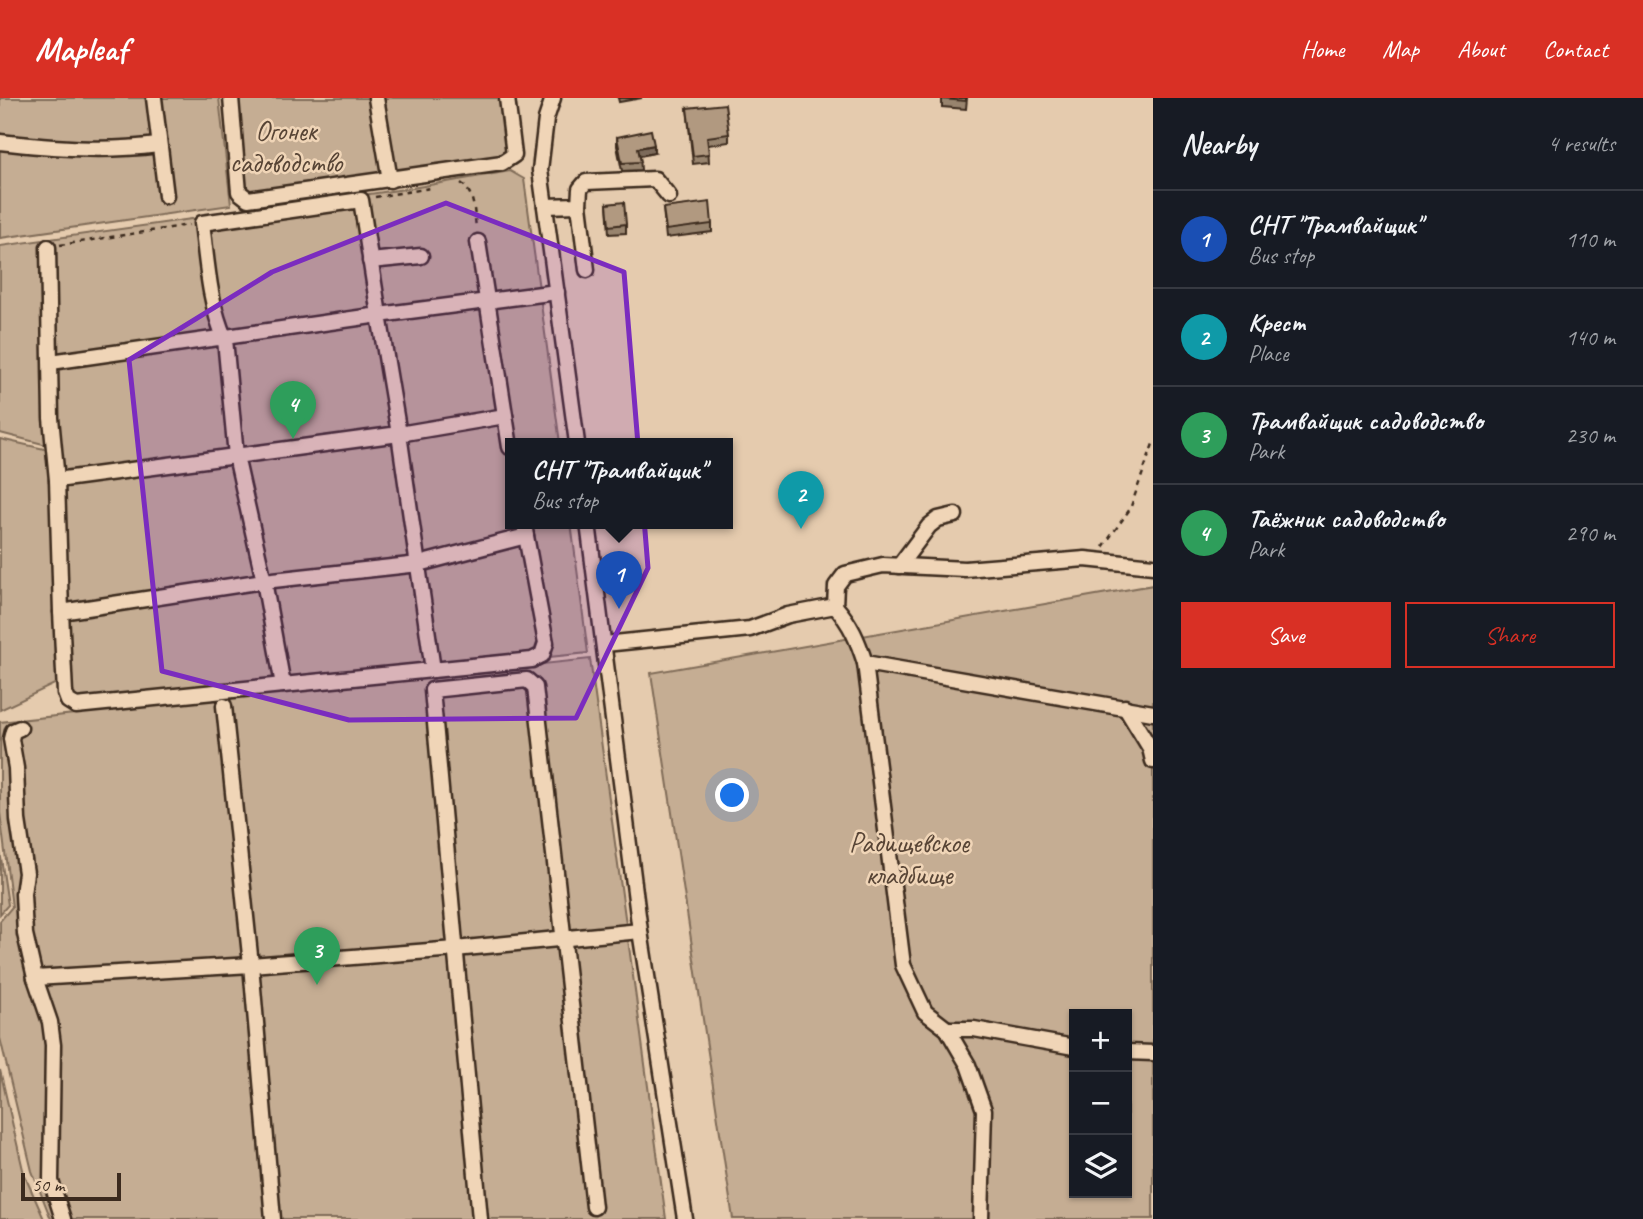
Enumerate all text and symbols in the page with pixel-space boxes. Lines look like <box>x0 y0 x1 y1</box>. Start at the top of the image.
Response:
text: Mapleaf <box>35 28 127 70</box>
text: Home <box>1301 34 1344 64</box>
text: Map <box>1382 34 1419 64</box>
text: About <box>1457 34 1505 64</box>
text: Contact <box>1543 34 1608 64</box>
park label: Огонек садоводство <box>230 113 344 180</box>
text: Nearby <box>1181 125 1257 163</box>
text: 4 results <box>1548 129 1615 158</box>
text: СНТ "Трамвайщик" <box>1248 208 1422 241</box>
text: 1 <box>1199 225 1209 254</box>
text: 110 m <box>1566 225 1615 254</box>
text: Bus stop <box>1248 241 1314 270</box>
text: Крест <box>1248 306 1306 339</box>
text: 2 <box>1199 323 1209 352</box>
text: 140 m <box>1566 323 1615 352</box>
text: Place <box>1248 339 1288 368</box>
pin: 4 <box>270 381 316 439</box>
text: Трамвайщик садоводство <box>1248 404 1483 437</box>
text: 3 <box>1199 421 1209 450</box>
text: 230 m <box>1566 421 1615 450</box>
text: Park <box>1248 437 1284 466</box>
popup <box>505 438 733 529</box>
text: СНТ "Трамвайщик" <box>532 453 706 486</box>
pin: 2 <box>778 471 824 529</box>
text: Bus stop <box>532 486 598 515</box>
text: Таёжник садоводство <box>1248 502 1444 535</box>
text: 4 <box>1199 519 1209 548</box>
text: 290 m <box>1566 519 1615 548</box>
text: Park <box>1248 535 1284 564</box>
pin: 1 <box>596 551 642 609</box>
button: Save <box>1181 602 1391 668</box>
button: Share <box>1405 602 1615 668</box>
your location <box>715 778 749 812</box>
park label: Радищевское кладбище <box>849 825 971 892</box>
pin: 3 <box>294 927 340 985</box>
map controls <box>1069 1009 1132 1198</box>
button: + <box>1069 1009 1132 1072</box>
button: − <box>1069 1072 1132 1135</box>
button: layers <box>1069 1135 1132 1198</box>
scale bar <box>21 1170 121 1202</box>
text: 50 m <box>32 1173 64 1197</box>

